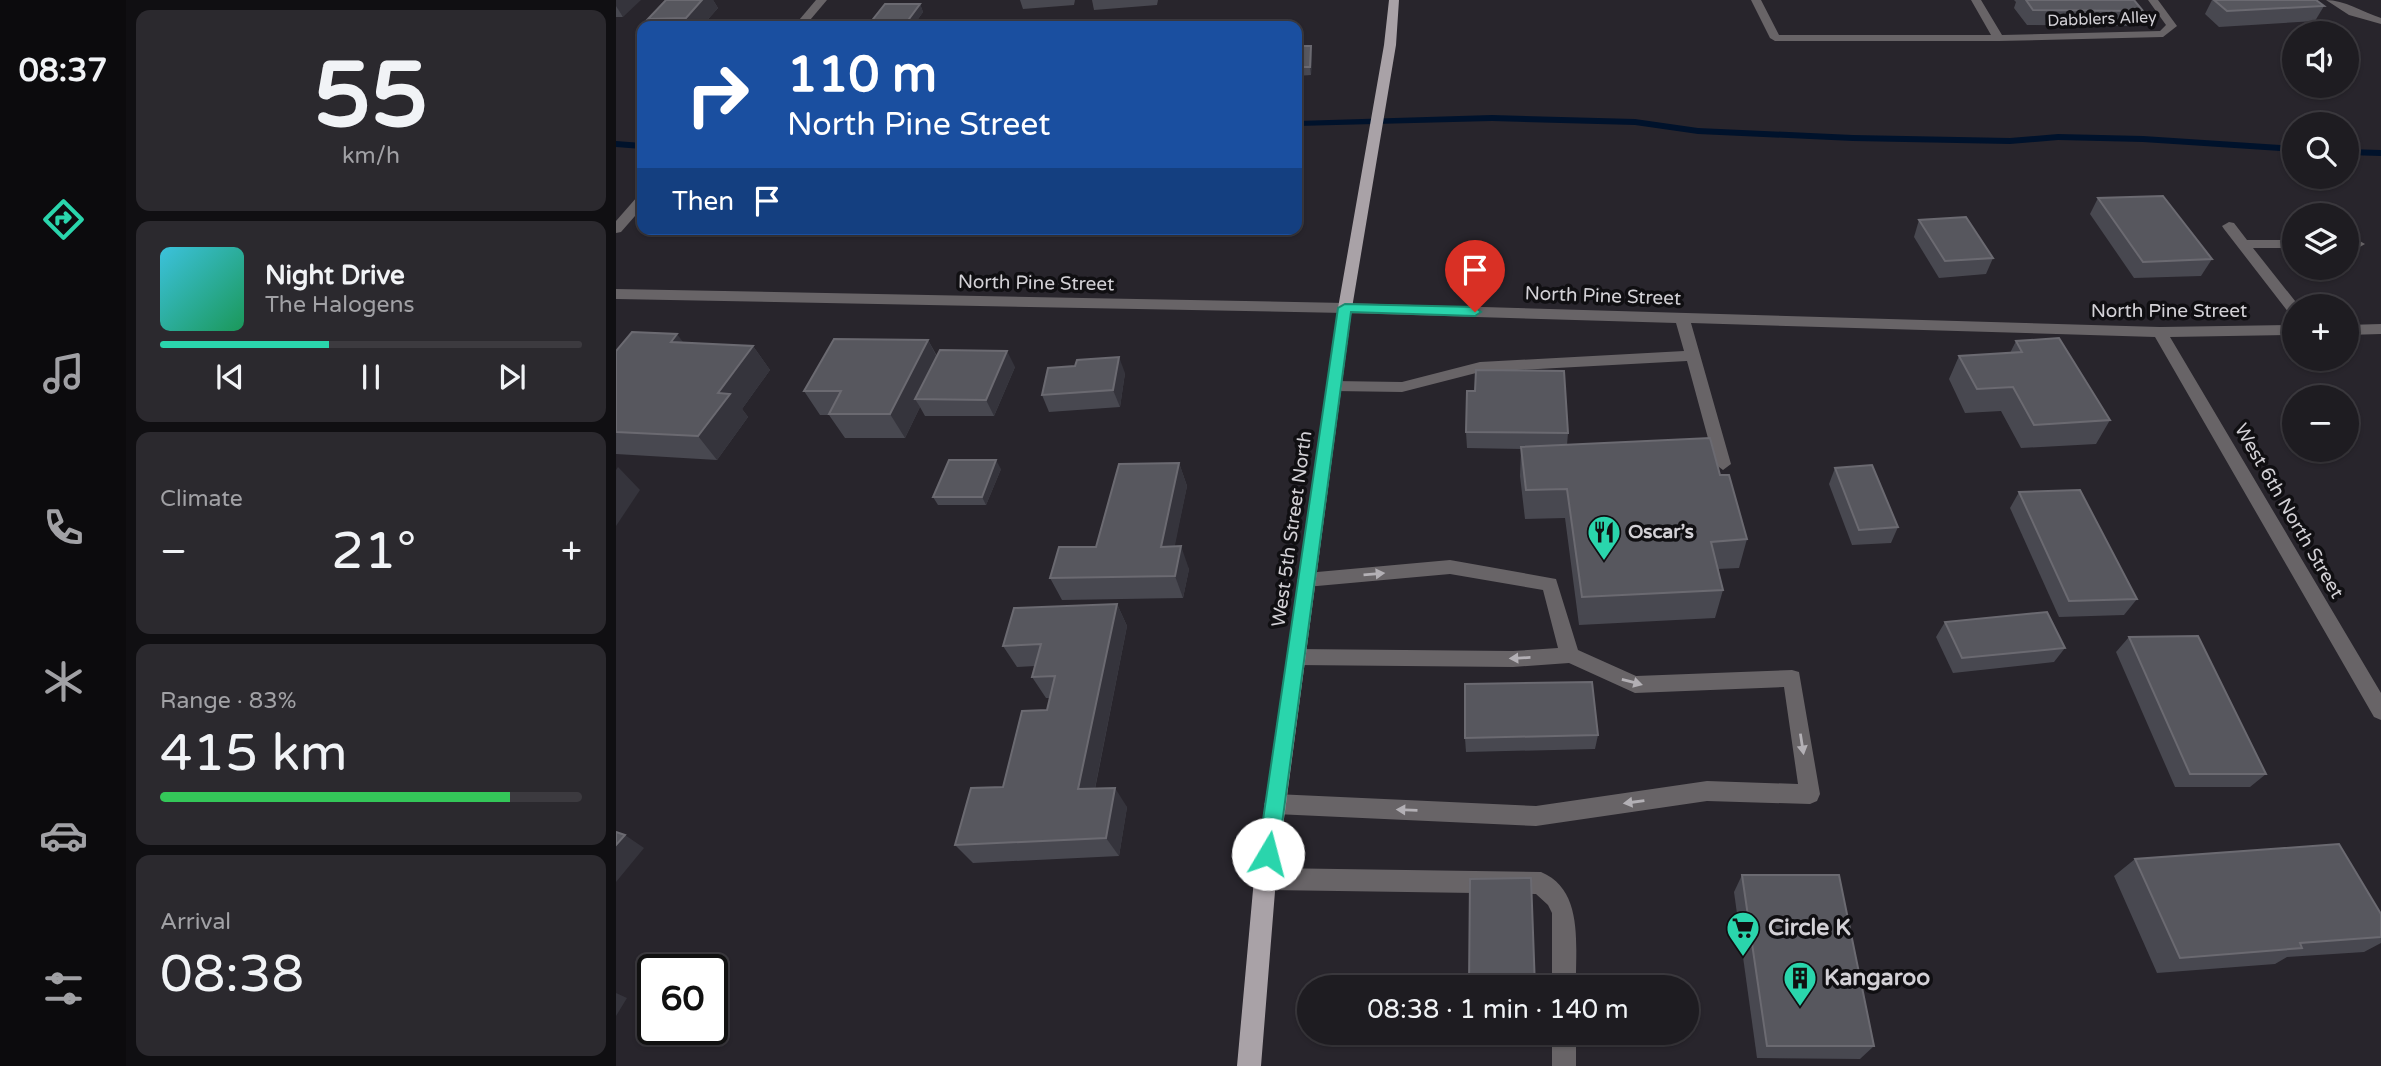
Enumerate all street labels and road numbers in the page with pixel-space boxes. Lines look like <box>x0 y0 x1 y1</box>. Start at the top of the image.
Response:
street label: Dabblers Alley <box>2047 7 2157 31</box>
street label: North Pine Street <box>958 271 1114 295</box>
street label: North Pine Street <box>1524 282 1682 310</box>
street label: North Pine Street <box>2091 300 2247 322</box>
street label: West 6th North Street <box>2230 420 2348 602</box>
street label: West 5th Street North <box>1267 429 1317 629</box>

